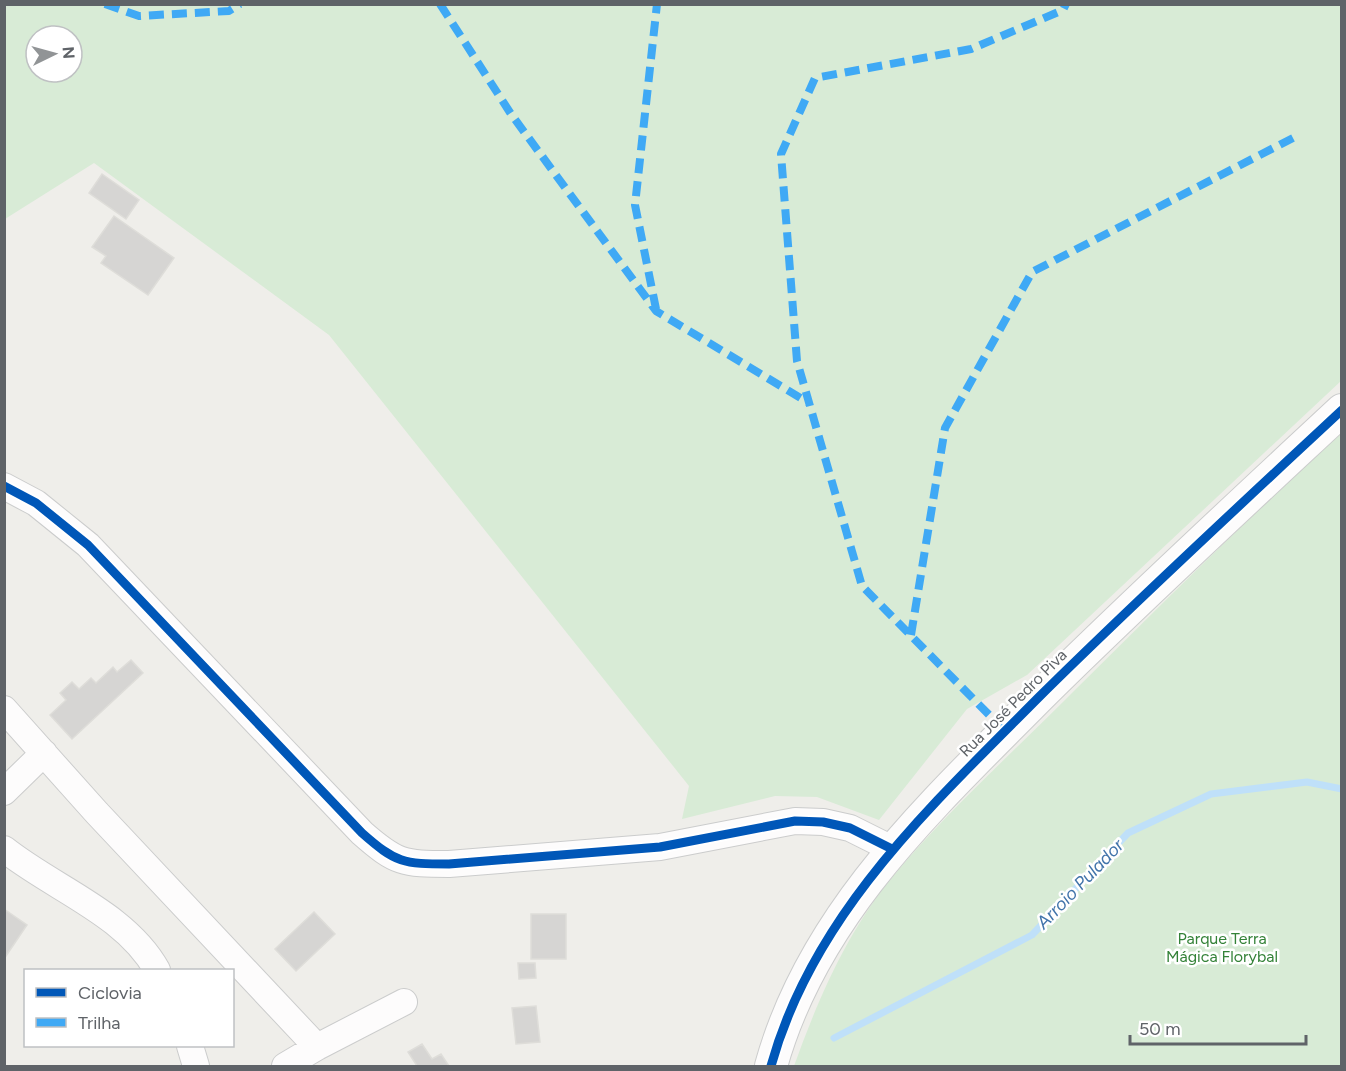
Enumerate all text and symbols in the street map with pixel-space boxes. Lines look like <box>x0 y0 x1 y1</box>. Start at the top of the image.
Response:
north arrow <box>24 24 84 84</box>
text: N <box>58 46 78 60</box>
street label: Rua José Pedro Piva <box>955 645 1071 761</box>
water label: Arroio Pulador <box>1031 834 1129 934</box>
park label: Parque Terra Mágica Florybal <box>1166 929 1278 966</box>
legend <box>24 969 234 1047</box>
text: Ciclovia <box>78 982 142 1004</box>
scale bar <box>1130 1008 1306 1046</box>
text: Trilha <box>78 1012 121 1034</box>
text: 50 m <box>1139 1018 1181 1040</box>

